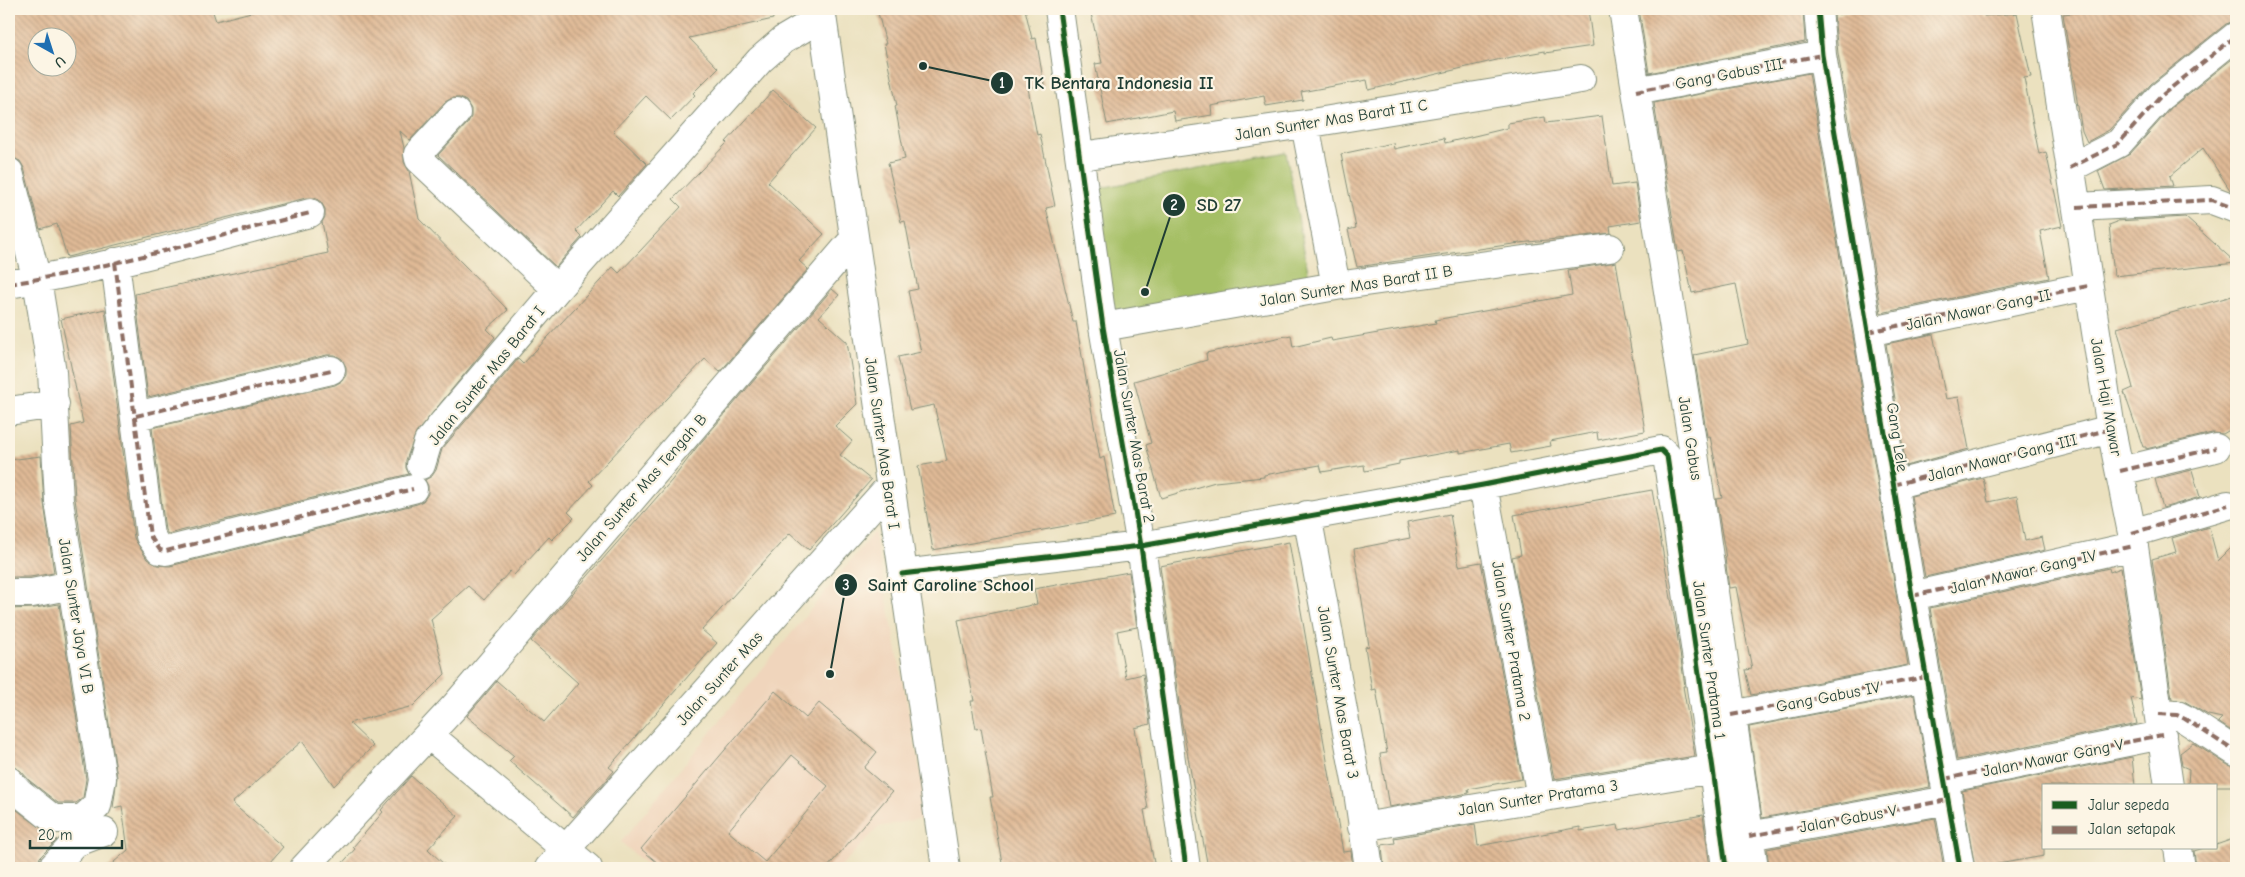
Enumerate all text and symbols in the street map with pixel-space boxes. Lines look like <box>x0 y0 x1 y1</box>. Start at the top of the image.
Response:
north arrow <box>28 28 78 78</box>
text: U <box>51 52 69 71</box>
street label: Gang Gabus III <box>1674 55 1785 93</box>
callout: TK Bentara Indonesia II <box>990 66 1224 99</box>
text: TK Bentara Indonesia II <box>1025 73 1214 94</box>
text: 1 <box>999 74 1005 92</box>
street label: Jalan Sunter Mas Barat II C <box>1233 96 1429 144</box>
callout: SD 27 <box>1162 188 1251 221</box>
text: SD 27 <box>1197 195 1241 216</box>
text: 2 <box>1170 196 1178 214</box>
street label: Jalan Sunter Mas Barat II B <box>1258 262 1454 310</box>
street label: Jalan Mawar Gang II <box>1904 286 2052 334</box>
street label: Jalan Sunter Mas Barat I <box>425 303 548 449</box>
street label: Jalan Haji Mawar <box>2087 337 2125 458</box>
street label: Jalan Sunter Mas Barat 2 <box>1110 348 1158 524</box>
street label: Jalan Sunter Mas Barat I <box>861 356 903 530</box>
street label: Jalan Gabus <box>1675 395 1706 482</box>
street label: Gang Lele <box>1883 401 1911 473</box>
street label: Jalan Sunter Mas Tengah B <box>573 410 711 565</box>
street label: Jalan Mawar Gang III <box>1926 431 2079 485</box>
street label: Jalan Sunter Jaya VI B <box>55 537 97 695</box>
street label: Jalan Mawar Gang IV <box>1948 546 2099 598</box>
street label: Jalan Sunter Pratama 2 <box>1488 560 1534 723</box>
callout: Saint Caroline School <box>833 568 1044 601</box>
text: Saint Caroline School <box>868 575 1034 596</box>
text: 3 <box>842 576 850 594</box>
street label: Jalan Sunter Pratama 1 <box>1689 580 1729 741</box>
street label: Jalan Sunter Mas Barat 3 <box>1314 604 1362 780</box>
street label: Jalan Sunter Mas <box>673 628 767 729</box>
street label: Gang Gabus IV <box>1775 678 1882 716</box>
street label: Jalan Mawar Gang V <box>1981 735 2126 780</box>
street label: Jalan Sunter Pratama 3 <box>1457 776 1619 820</box>
legend <box>2042 784 2218 850</box>
text: Jalur sepeda <box>2088 796 2169 814</box>
street label: Jalan Gabus V <box>1798 801 1899 836</box>
scale bar <box>30 817 122 849</box>
text: Jalan setapak <box>2088 820 2176 838</box>
text: 20 m <box>38 826 72 844</box>

